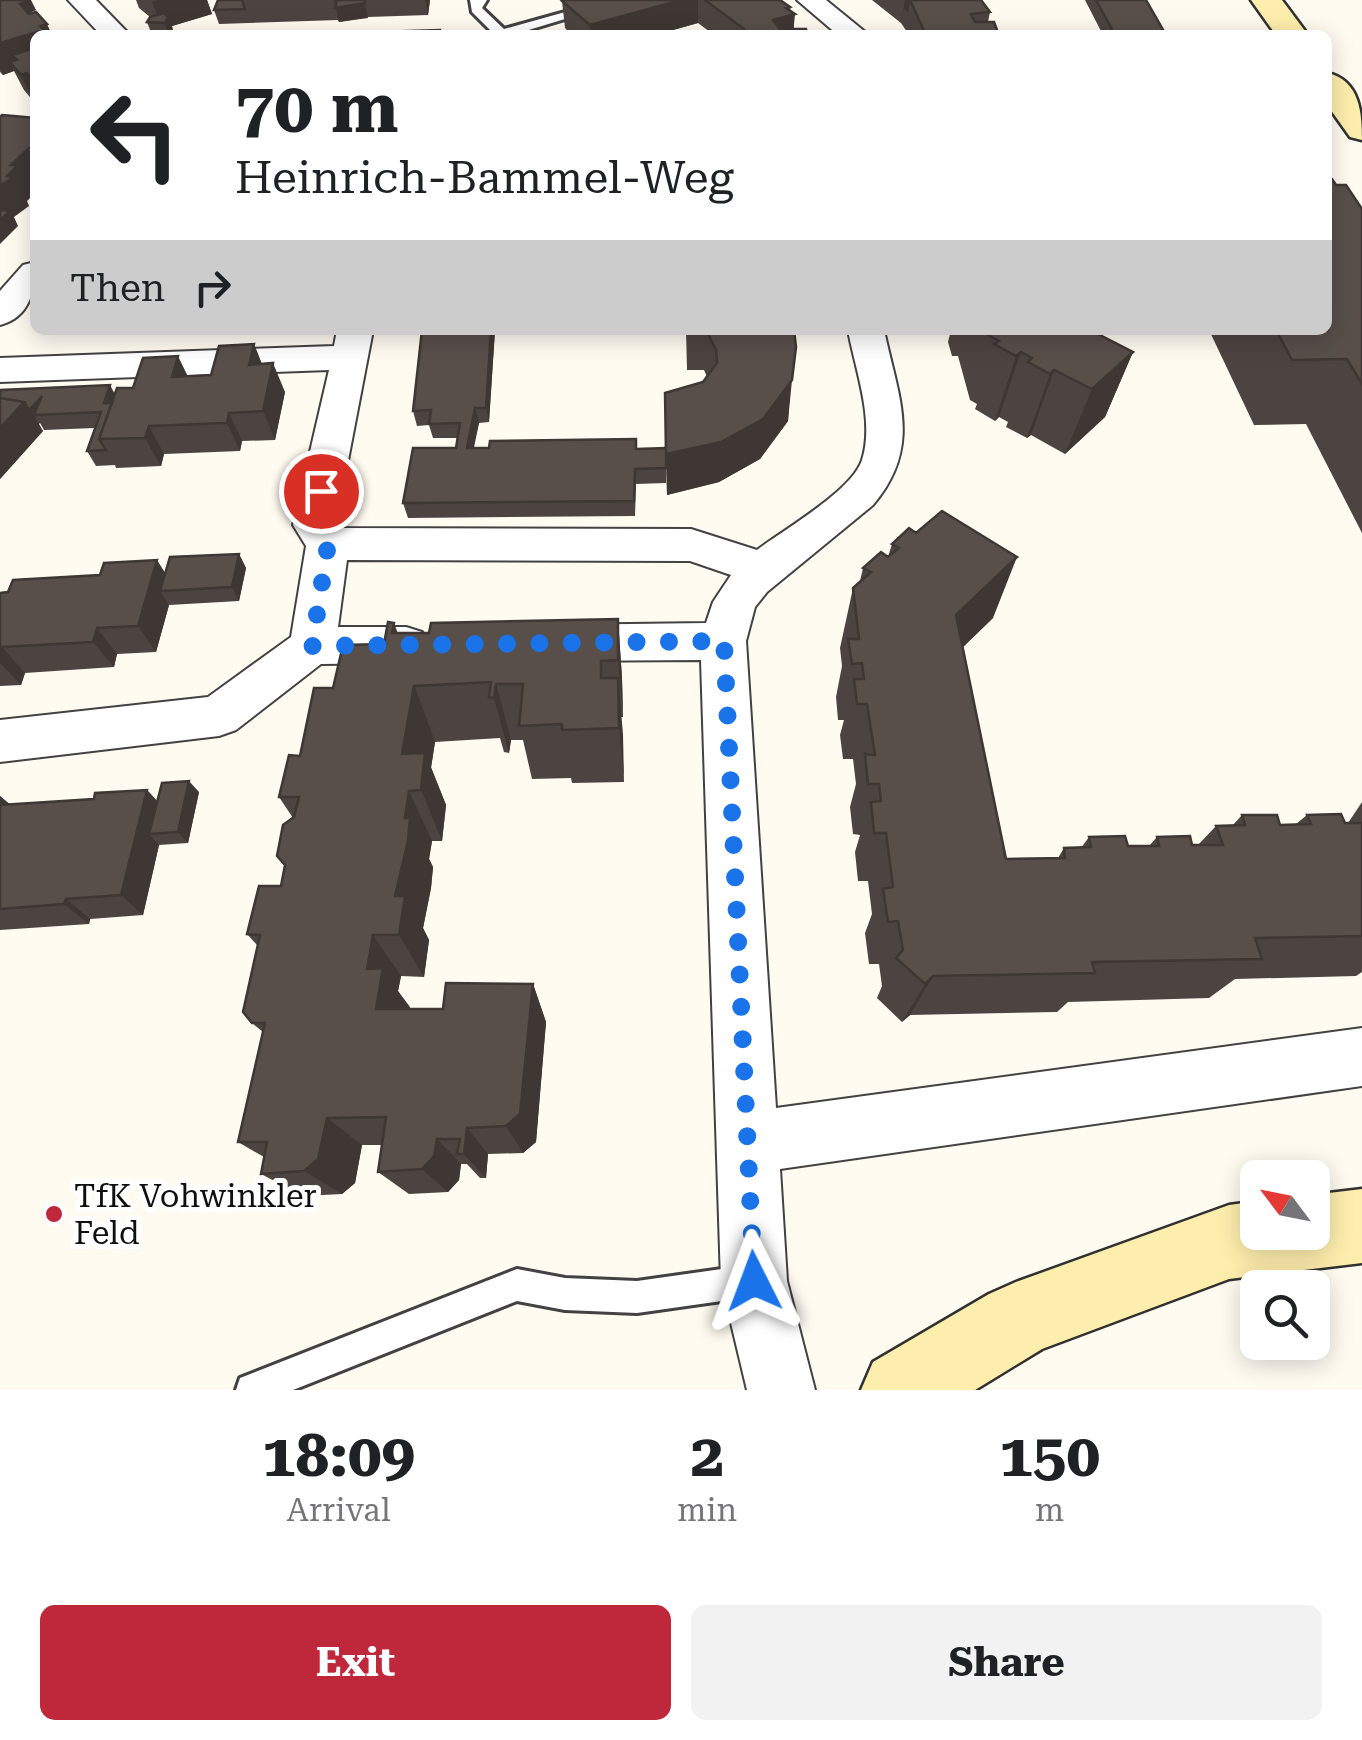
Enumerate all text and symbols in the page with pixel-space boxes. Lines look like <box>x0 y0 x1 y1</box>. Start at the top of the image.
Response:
text: 70 m <box>235 67 399 149</box>
icon: left <box>70 70 200 200</box>
text: Heinrich-Bammel-Weg <box>235 151 734 204</box>
icon: right <box>185 260 240 315</box>
text: Then <box>70 266 165 310</box>
pin <box>279 449 364 534</box>
icon: arrive <box>294 464 349 519</box>
north arrow <box>1240 1160 1330 1250</box>
map controls <box>1240 1160 1330 1360</box>
place label: TfK Vohwinkler Feld <box>74 1177 317 1252</box>
marker: TfK Vohwinkler Feld <box>43 1203 65 1225</box>
position arrow <box>702 1229 806 1333</box>
button: search <box>1240 1270 1330 1360</box>
text: 18:09 <box>262 1420 415 1491</box>
text: 2 <box>690 1420 724 1491</box>
text: 150 <box>999 1420 1100 1491</box>
text: Arrival <box>287 1491 391 1529</box>
text: min <box>677 1491 737 1529</box>
text: m <box>1035 1491 1064 1529</box>
button: Exit <box>40 1605 671 1720</box>
button: Share <box>691 1605 1322 1720</box>

